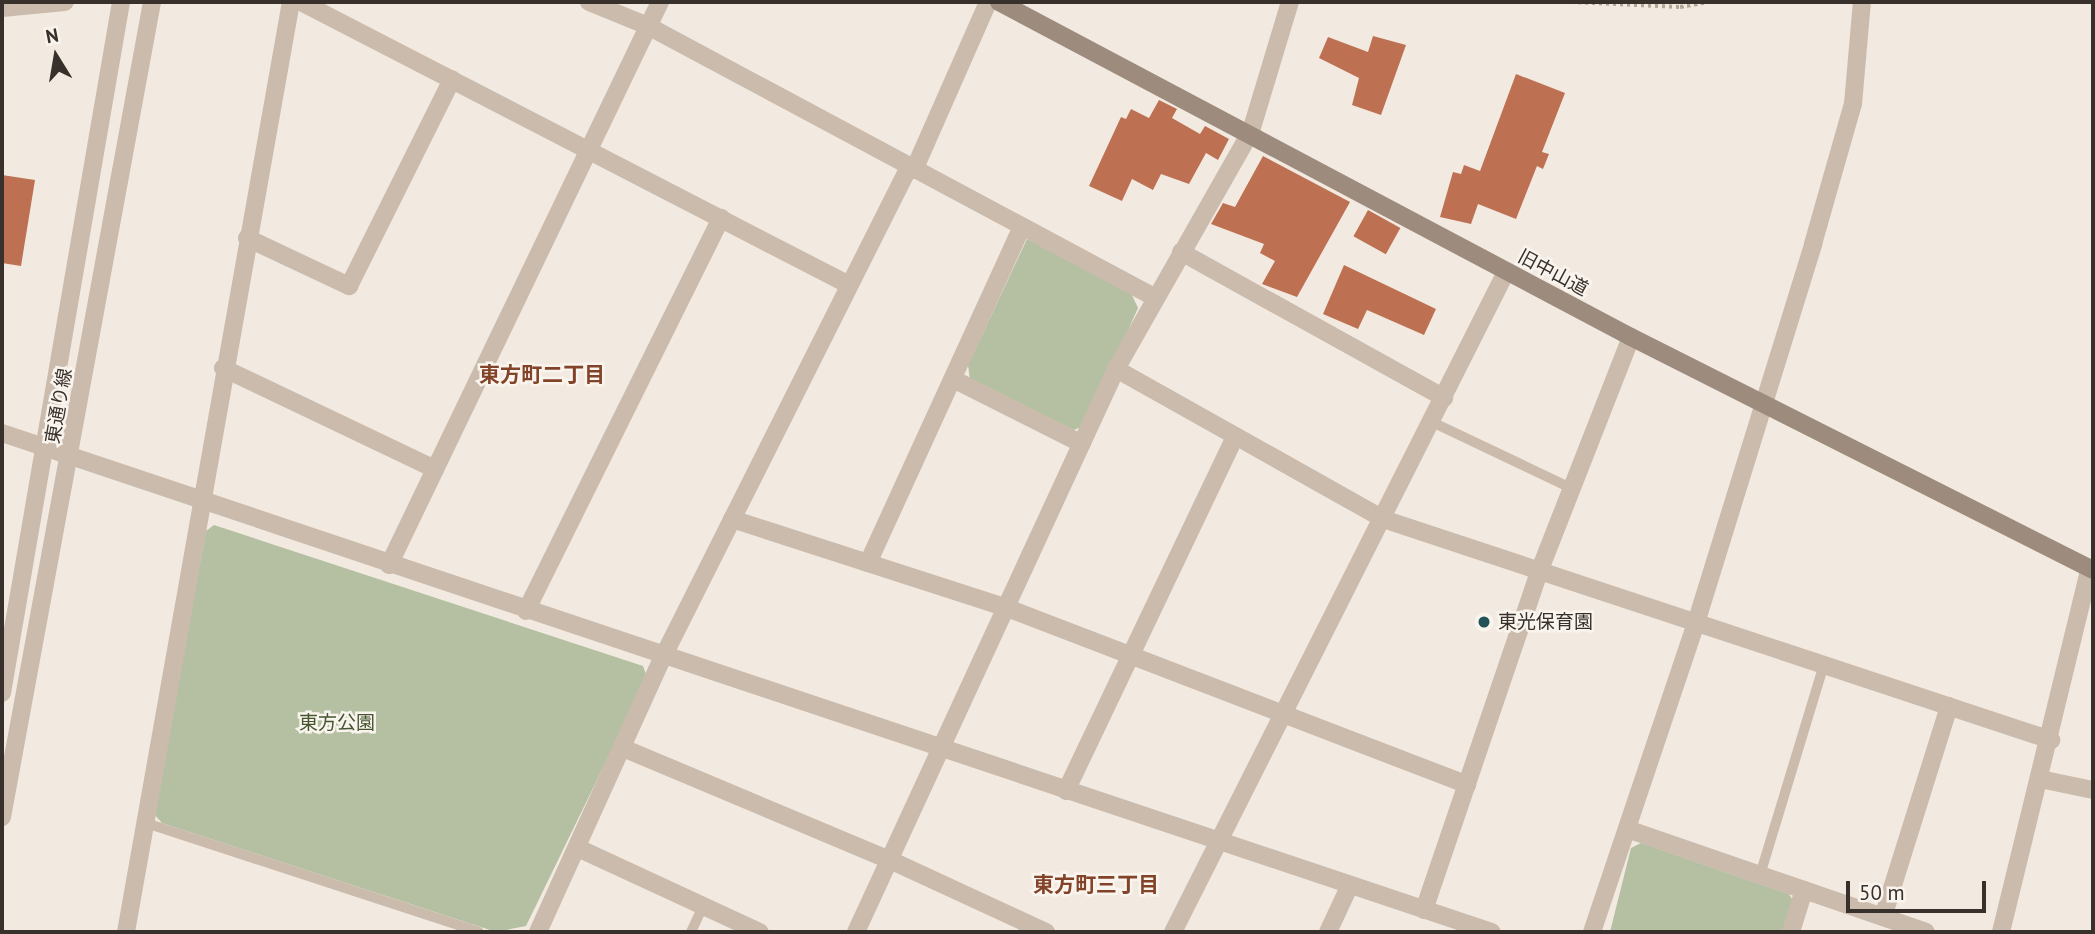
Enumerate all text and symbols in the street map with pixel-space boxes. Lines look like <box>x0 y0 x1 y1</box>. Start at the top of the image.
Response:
north arrow <box>21 21 91 91</box>
text: N <box>44 22 60 48</box>
street label: 旧中山道 <box>1514 245 1592 301</box>
district label: 東方町二丁目 <box>479 362 605 388</box>
street label: 東通り線 <box>41 367 77 445</box>
place label: 東光保育園 <box>1498 611 1593 633</box>
marker: 東光保育園 <box>1476 614 1492 630</box>
park label: 東方公園 <box>299 712 375 734</box>
scale bar <box>1850 867 1990 911</box>
district label: 東方町三丁目 <box>1033 872 1159 898</box>
text: 50 m <box>1859 879 1905 906</box>

